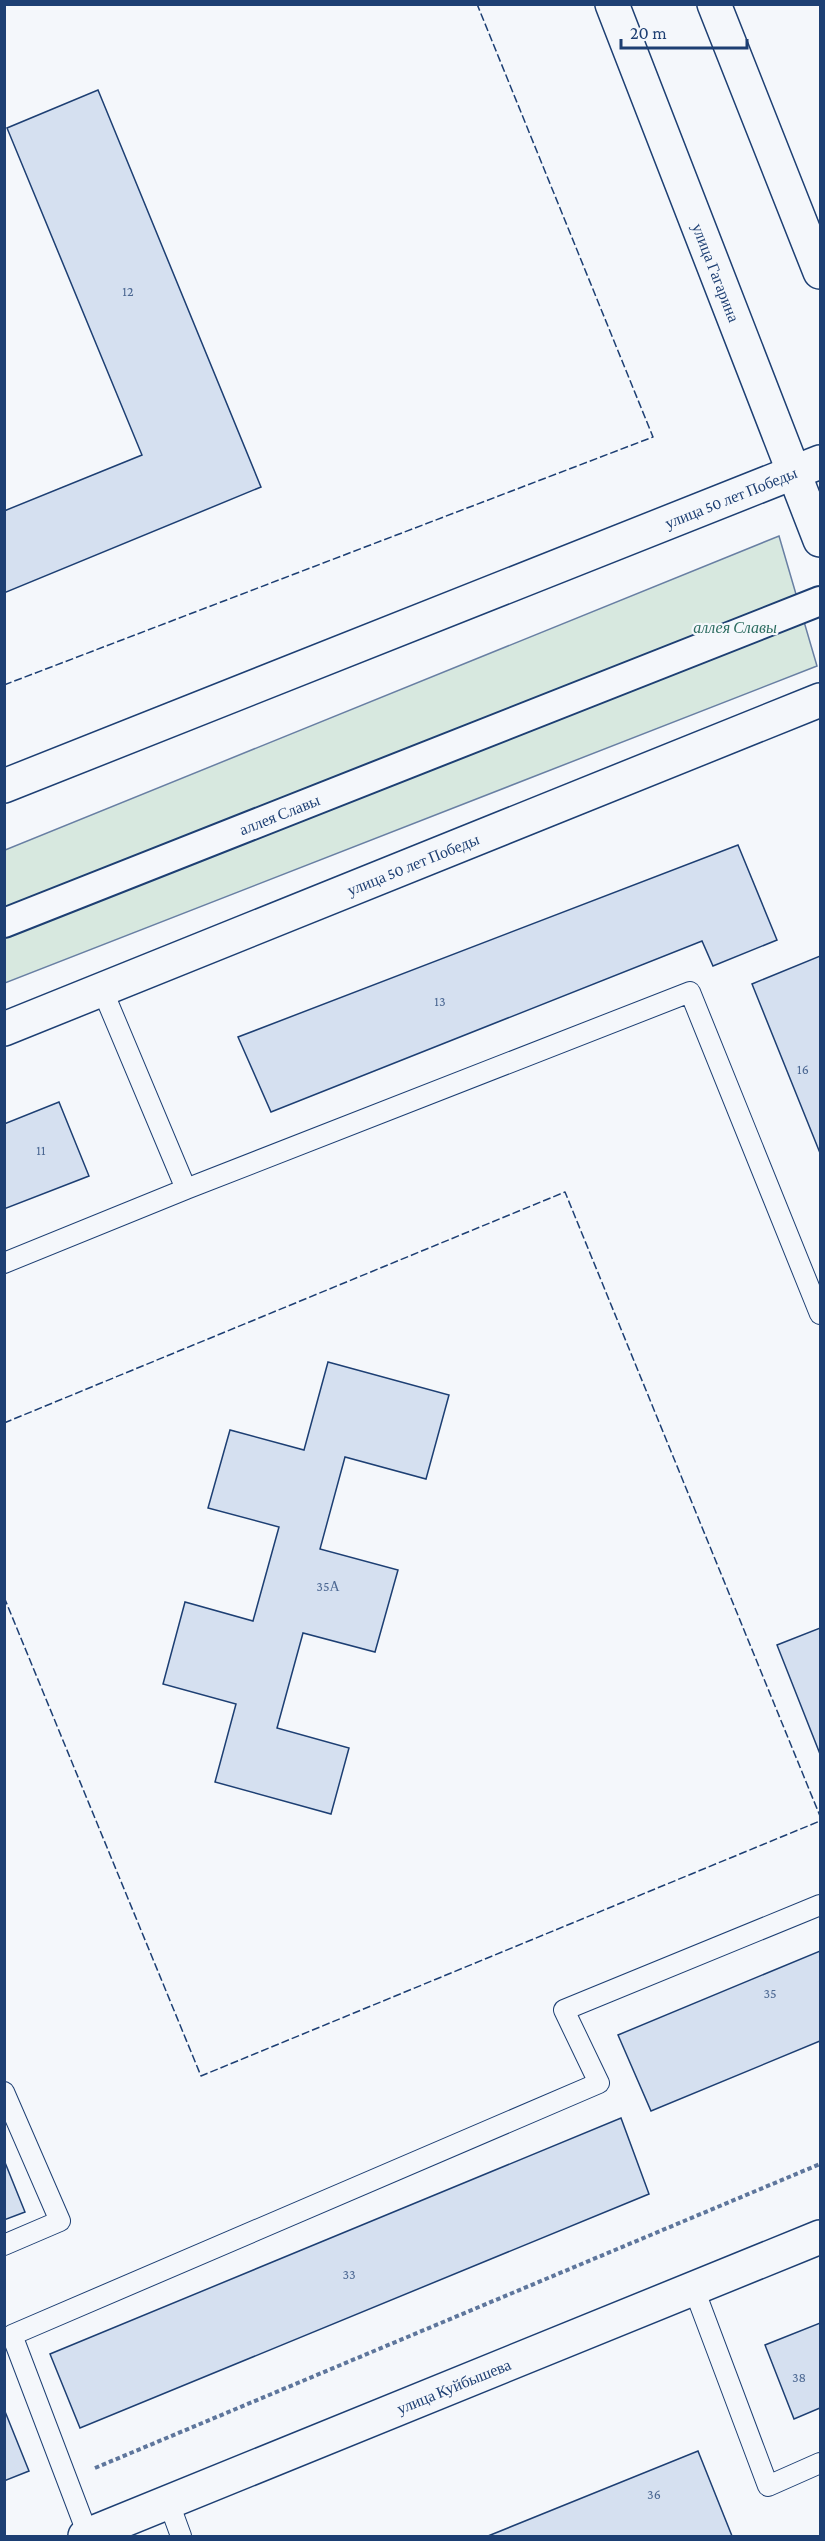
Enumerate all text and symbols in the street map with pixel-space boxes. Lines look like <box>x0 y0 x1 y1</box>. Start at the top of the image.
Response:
scale bar <box>621 12 747 50</box>
text: 20 m <box>630 23 667 43</box>
street label: улица Гагарина <box>688 221 743 324</box>
house number: 12 <box>122 283 134 299</box>
street label: улица 50 лет Победы <box>663 464 800 533</box>
park label: аллея Славы <box>693 619 777 636</box>
street label: аллея Славы <box>237 791 322 838</box>
street label: улица 50 лет Победы <box>345 830 482 900</box>
house number: 13 <box>434 993 446 1009</box>
house number: 16 <box>797 1061 809 1077</box>
house number: 11 <box>36 1142 46 1158</box>
house number: 35А <box>316 1578 341 1594</box>
house number: 35 <box>763 1985 777 2001</box>
house number: 33 <box>342 2266 356 2282</box>
street label: улица Куйбышева <box>394 2356 513 2418</box>
house number: 38 <box>792 2369 806 2385</box>
house number: 36 <box>647 2486 661 2502</box>

